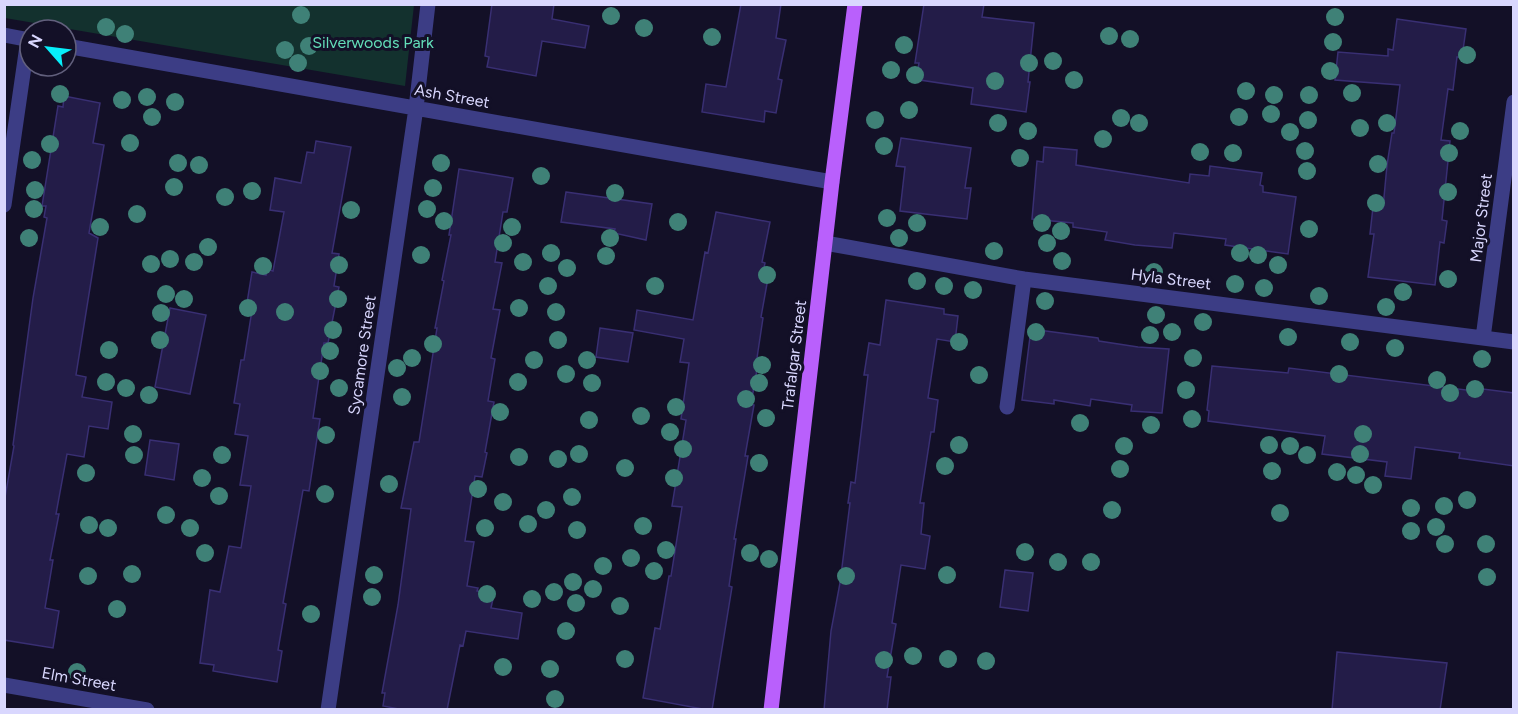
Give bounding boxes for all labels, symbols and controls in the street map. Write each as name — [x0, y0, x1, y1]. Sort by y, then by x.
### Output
north arrow — [18, 18, 78, 78]
text: N — [24, 31, 46, 51]
park label: Silverwoods Park — [312, 33, 434, 52]
street label: Ash Street — [413, 80, 491, 112]
street label: Major Street — [1466, 172, 1496, 264]
street label: Hyla Street — [1130, 265, 1212, 293]
street label: Sycamore Street — [344, 294, 380, 416]
street label: Trafalgar Street — [778, 299, 810, 411]
street label: Elm Street — [40, 663, 118, 695]

